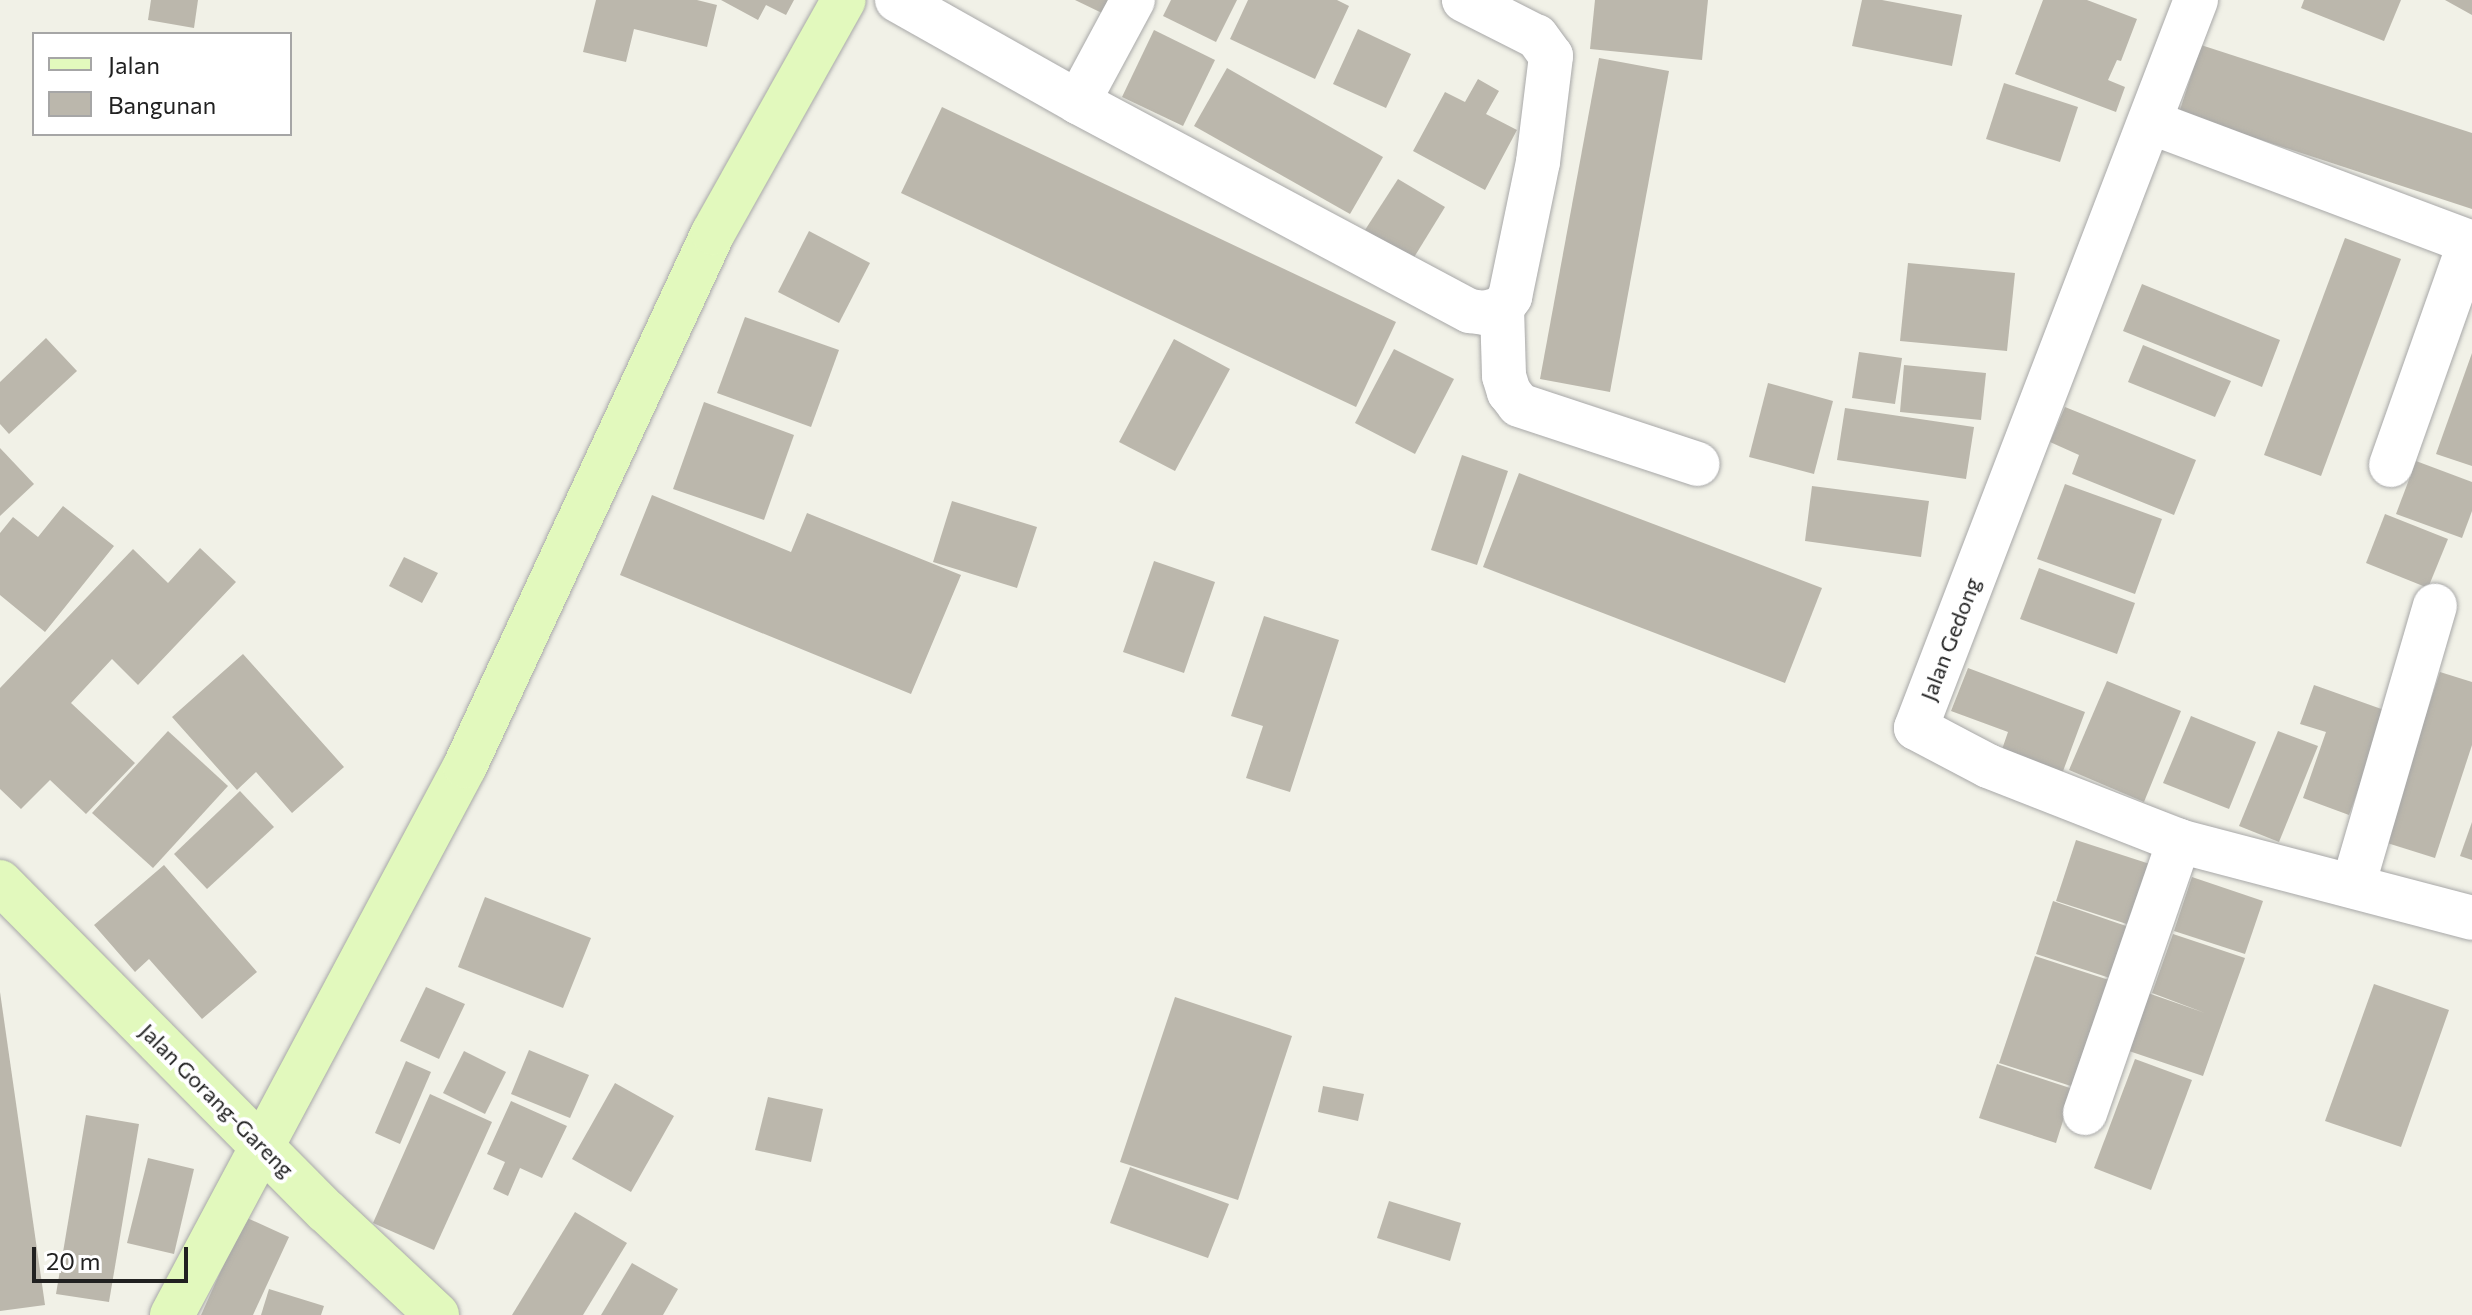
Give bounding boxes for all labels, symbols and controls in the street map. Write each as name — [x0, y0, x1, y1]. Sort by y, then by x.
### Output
legend — [32, 32, 292, 136]
text: Jalan — [108, 50, 160, 79]
text: Bangunan — [108, 90, 216, 119]
street label: Jalan Gedong — [1914, 574, 1986, 704]
street label: Jalan Gorang-Gareng — [135, 1018, 299, 1182]
scale bar — [36, 1231, 192, 1281]
text: 20 m — [46, 1246, 100, 1275]

